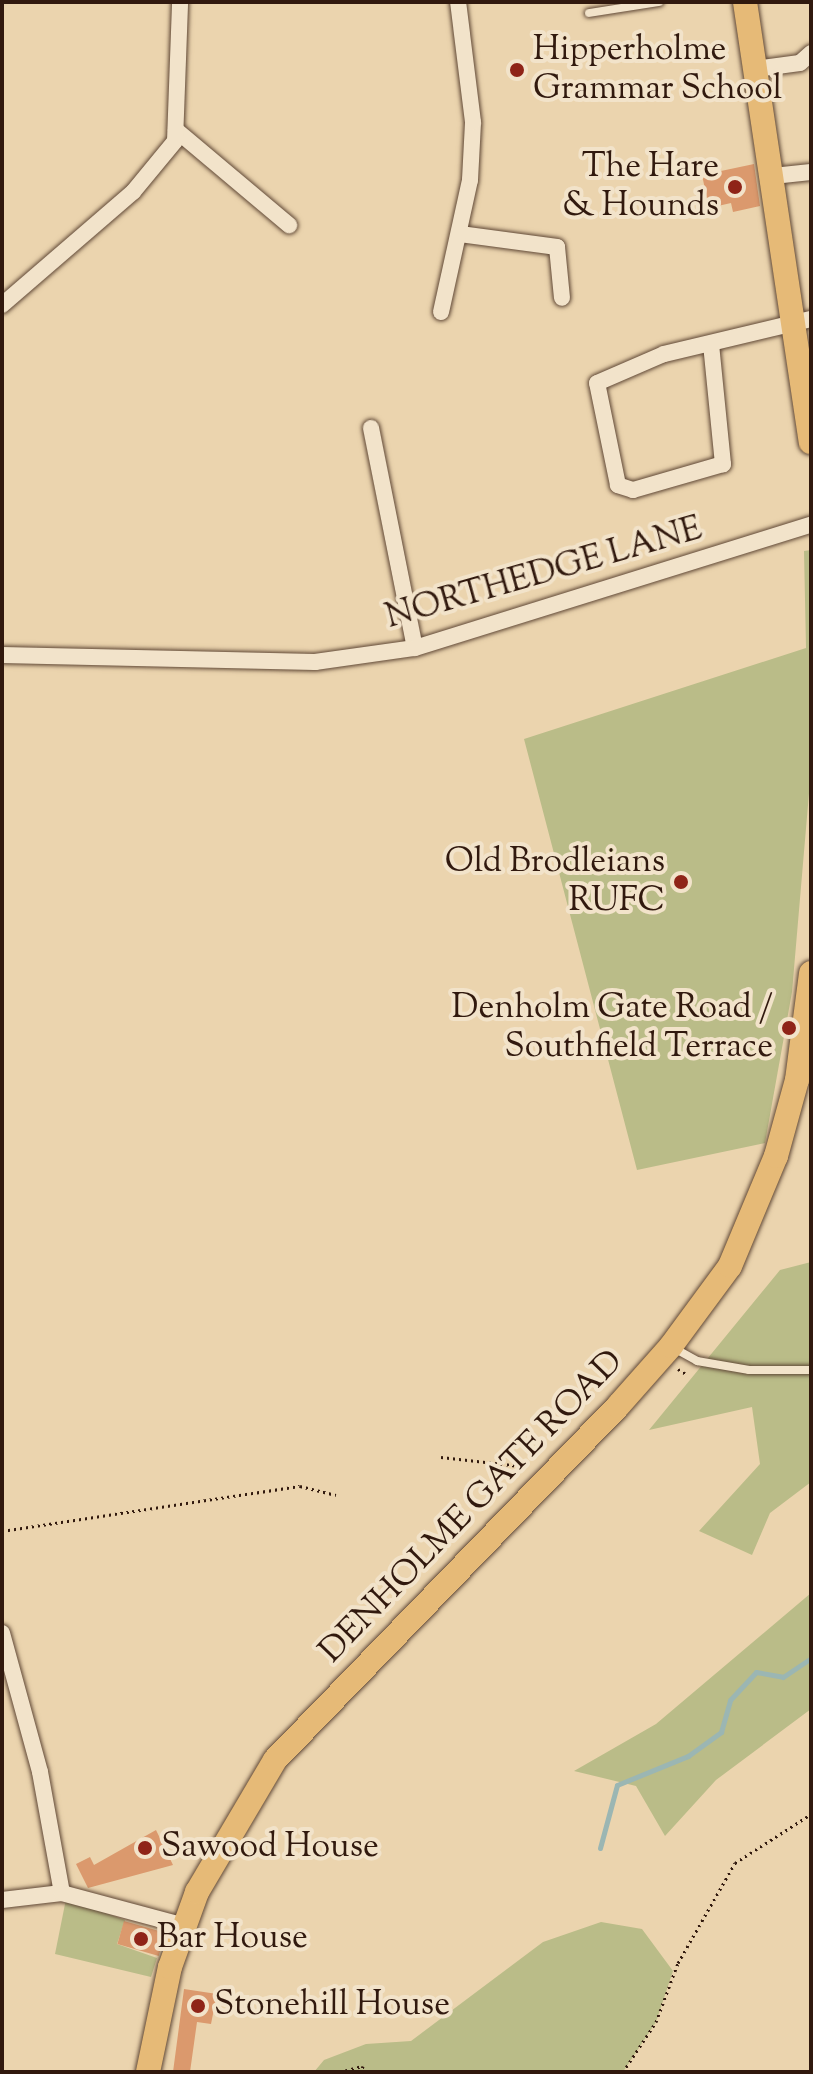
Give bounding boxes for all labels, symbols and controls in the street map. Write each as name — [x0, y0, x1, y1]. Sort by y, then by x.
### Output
place label: Hipperholme Grammar School — [533, 30, 782, 110]
marker: Hipperholme Grammar School — [508, 61, 526, 79]
place label: The Hare & Hounds — [562, 147, 719, 226]
marker: The Hare & Hounds — [726, 178, 744, 196]
street label: NORTHEDGE LANE — [381, 509, 707, 639]
place label: Old Brodleians RUFC — [445, 842, 665, 922]
marker: Old Brodleians RUFC — [672, 873, 690, 891]
place label: Denholm Gate Road / Southfield Terrace — [452, 988, 773, 1068]
marker: Denholm Gate Road / Southfield Terrace — [780, 1019, 798, 1037]
street label: DENHOLME GATE ROAD — [312, 1342, 632, 1672]
place label: Sawood House — [161, 1828, 379, 1868]
marker: Sawood House — [136, 1839, 154, 1857]
place label: Bar House — [157, 1919, 308, 1959]
marker: Bar House — [132, 1930, 150, 1948]
place label: Stonehill House — [214, 1986, 450, 2026]
marker: Stonehill House — [189, 1997, 207, 2015]

